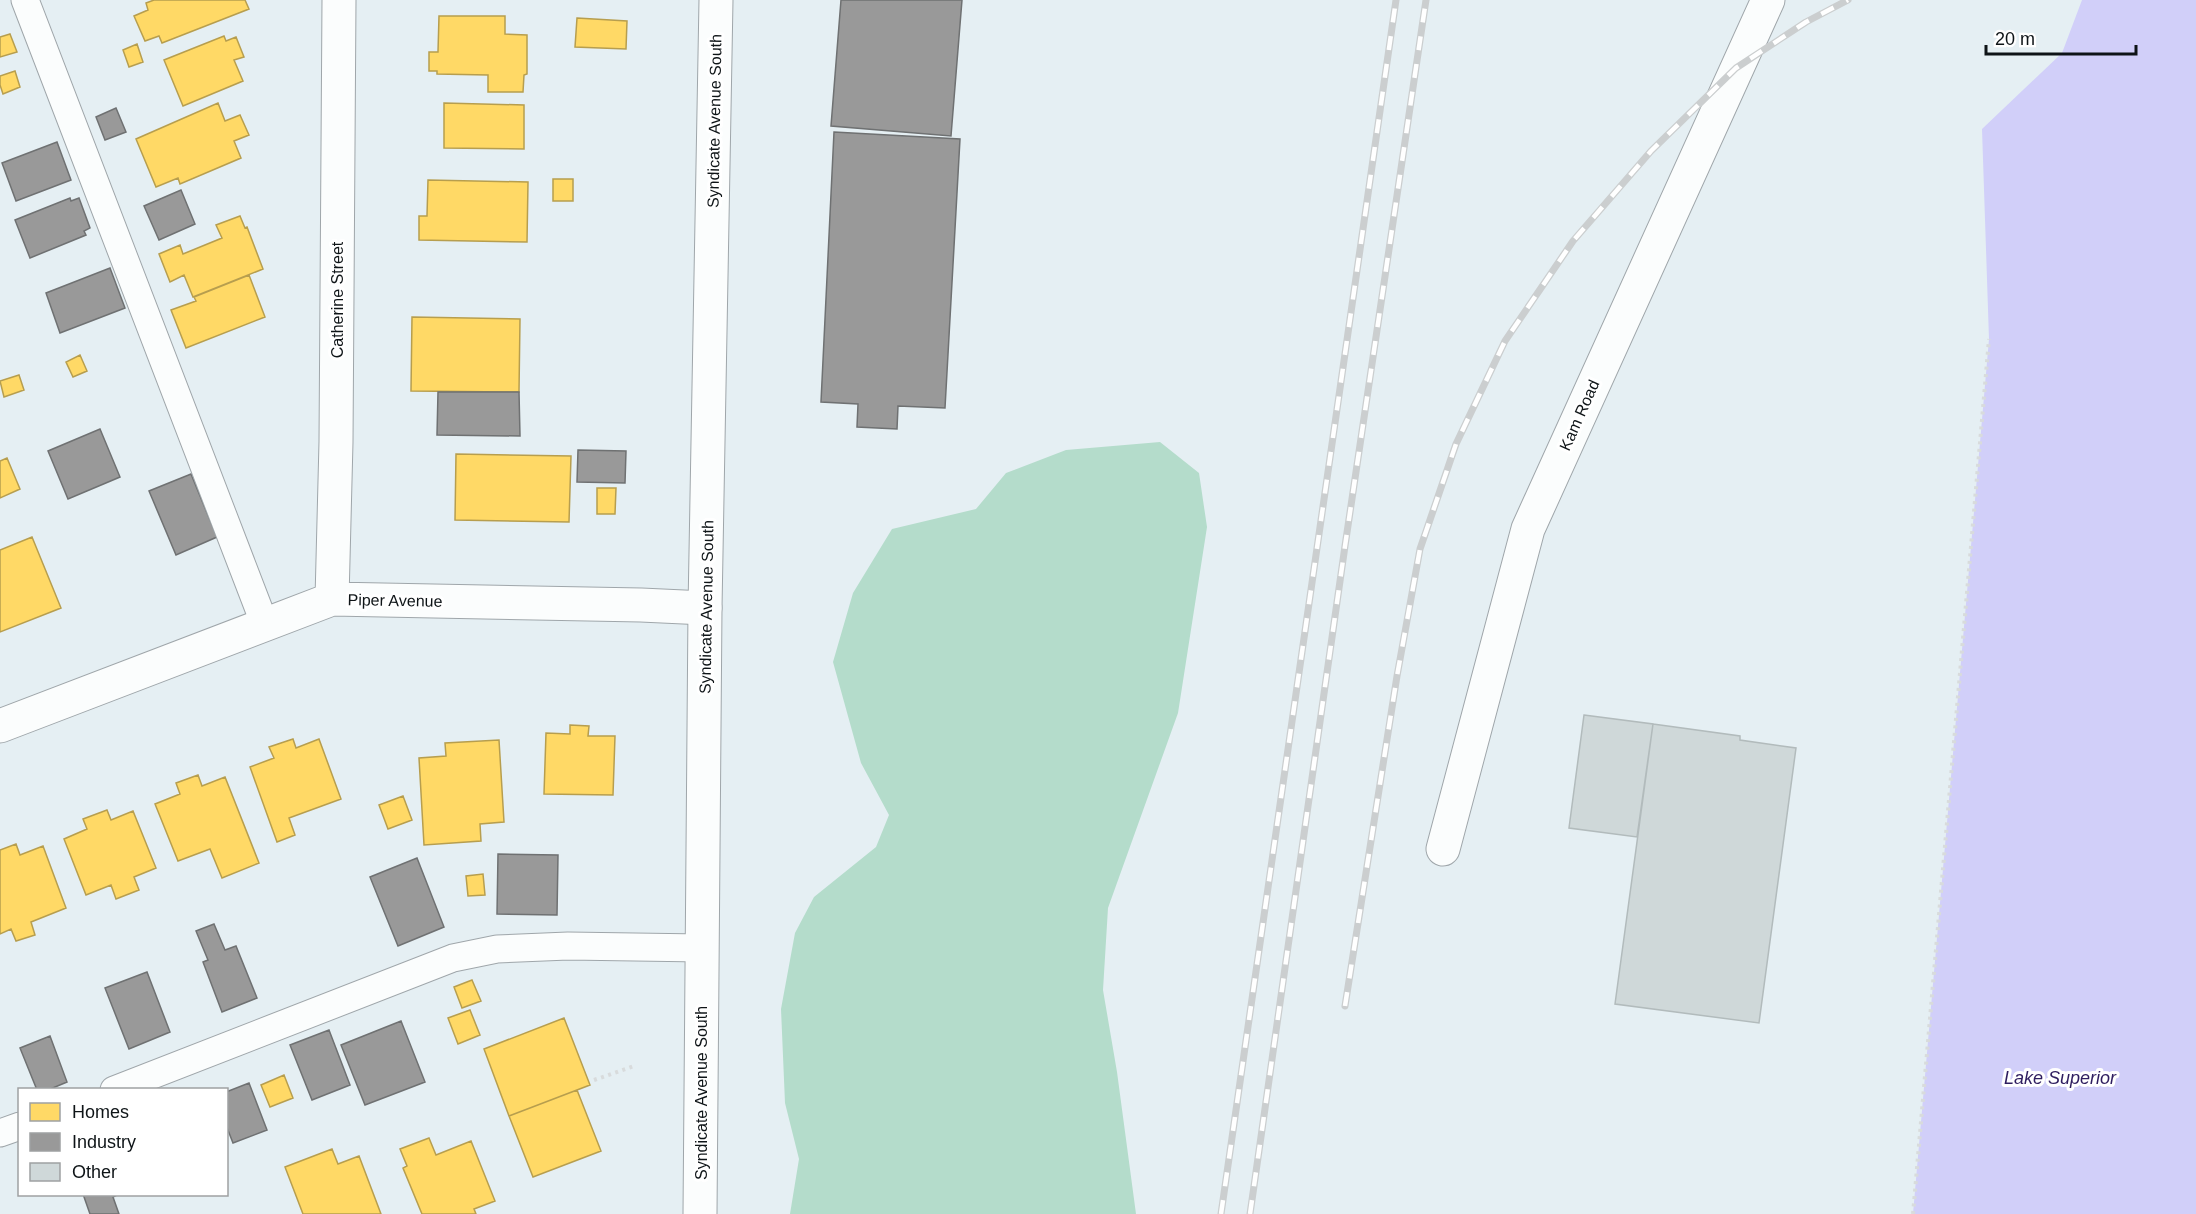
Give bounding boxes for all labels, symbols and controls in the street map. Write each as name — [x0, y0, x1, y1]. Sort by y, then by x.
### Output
scale bar — [1986, 18, 2136, 56]
text: 20 m — [1995, 29, 2035, 49]
street label: Syndicate Avenue South — [704, 34, 725, 208]
street label: Catherine Street — [329, 241, 346, 358]
street label: Kam Road — [1556, 377, 1603, 453]
street label: Syndicate Avenue South — [696, 520, 717, 694]
street label: Piper Avenue — [347, 591, 443, 610]
street label: Syndicate Avenue South — [693, 1006, 710, 1180]
water label: Lake Superior — [2004, 1068, 2117, 1088]
legend — [18, 1088, 228, 1196]
text: Homes — [72, 1102, 129, 1122]
text: Industry — [72, 1132, 136, 1152]
text: Other — [72, 1162, 117, 1182]

